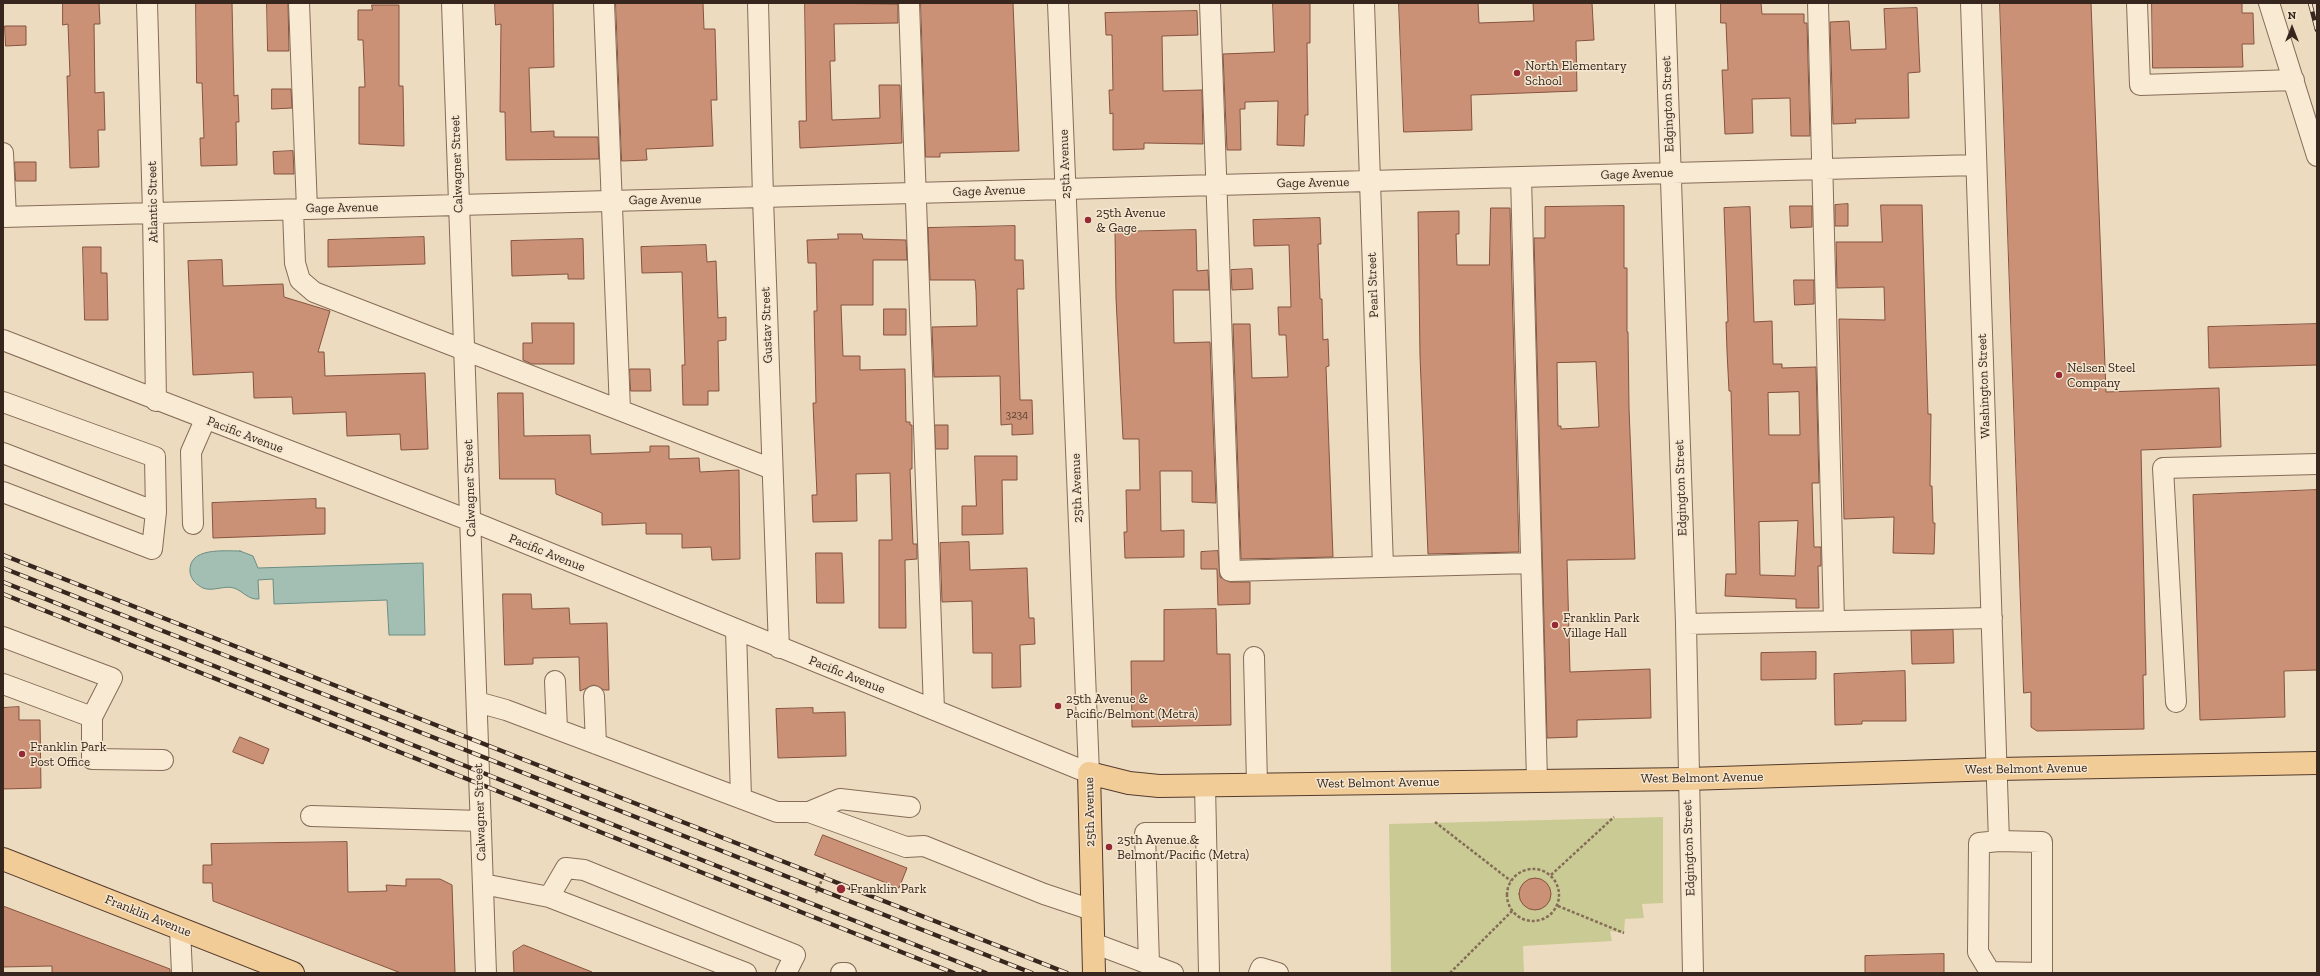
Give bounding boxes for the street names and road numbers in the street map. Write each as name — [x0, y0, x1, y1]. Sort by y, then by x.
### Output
street label: Edgington Street — [1659, 56, 1677, 152]
street label: Calwagner Street — [448, 115, 466, 213]
street label: 25th Avenue — [1056, 129, 1074, 199]
street label: Atlantic Street — [144, 161, 162, 243]
street label: Gage Avenue — [1600, 165, 1674, 183]
street label: Gage Avenue — [1277, 175, 1349, 191]
street label: Gage Avenue — [952, 182, 1026, 200]
street label: Gage Avenue — [629, 192, 701, 208]
street label: Gage Avenue — [306, 200, 378, 216]
street label: Pearl Street — [1364, 252, 1382, 318]
street label: Gustav Street — [758, 286, 776, 364]
street label: Washington Street — [1974, 333, 1994, 439]
street label: Pacific Avenue — [204, 413, 286, 457]
street label: Calwagner Street — [461, 439, 479, 537]
street label: Edgington Street — [1672, 440, 1690, 536]
street label: 25th Avenue — [1068, 453, 1086, 523]
street label: Pacific Avenue — [507, 531, 587, 575]
street label: Pacific Avenue — [807, 653, 887, 697]
street label: West Belmont Avenue — [1964, 760, 2088, 778]
street label: Calwagner Street — [471, 763, 489, 861]
street label: West Belmont Avenue — [1640, 769, 1764, 787]
street label: West Belmont Avenue — [1316, 774, 1440, 792]
street label: 25th Avenue — [1082, 777, 1098, 847]
street label: Edgington Street — [1680, 800, 1698, 896]
street label: Franklin Avenue — [102, 892, 194, 940]

